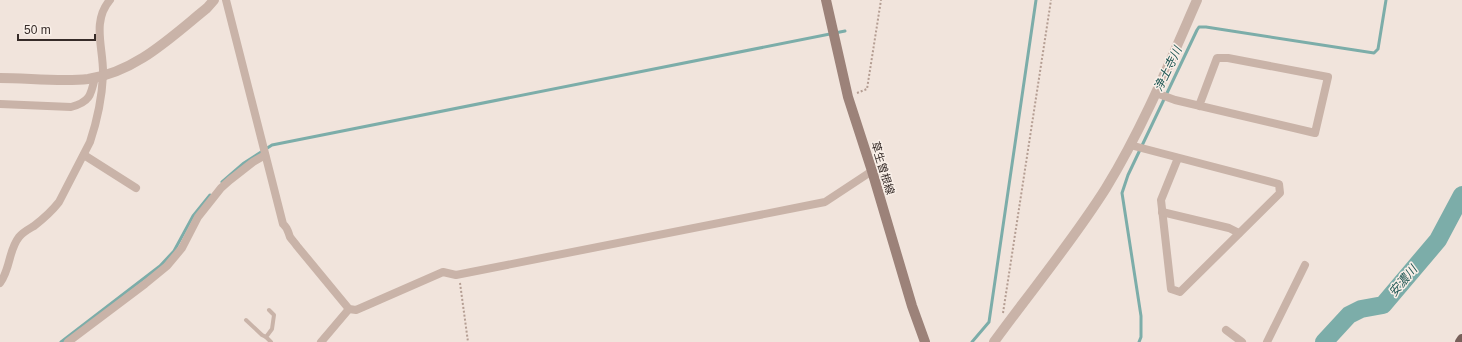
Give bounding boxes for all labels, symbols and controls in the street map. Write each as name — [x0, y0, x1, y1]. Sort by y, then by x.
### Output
scale bar — [18, 16, 95, 42]
text: 50 m — [24, 23, 51, 37]
water label: 浄土寺川 — [1151, 43, 1186, 94]
street label: 草生曽根線 — [869, 140, 897, 196]
water label: 安濃川 — [1386, 261, 1421, 299]

